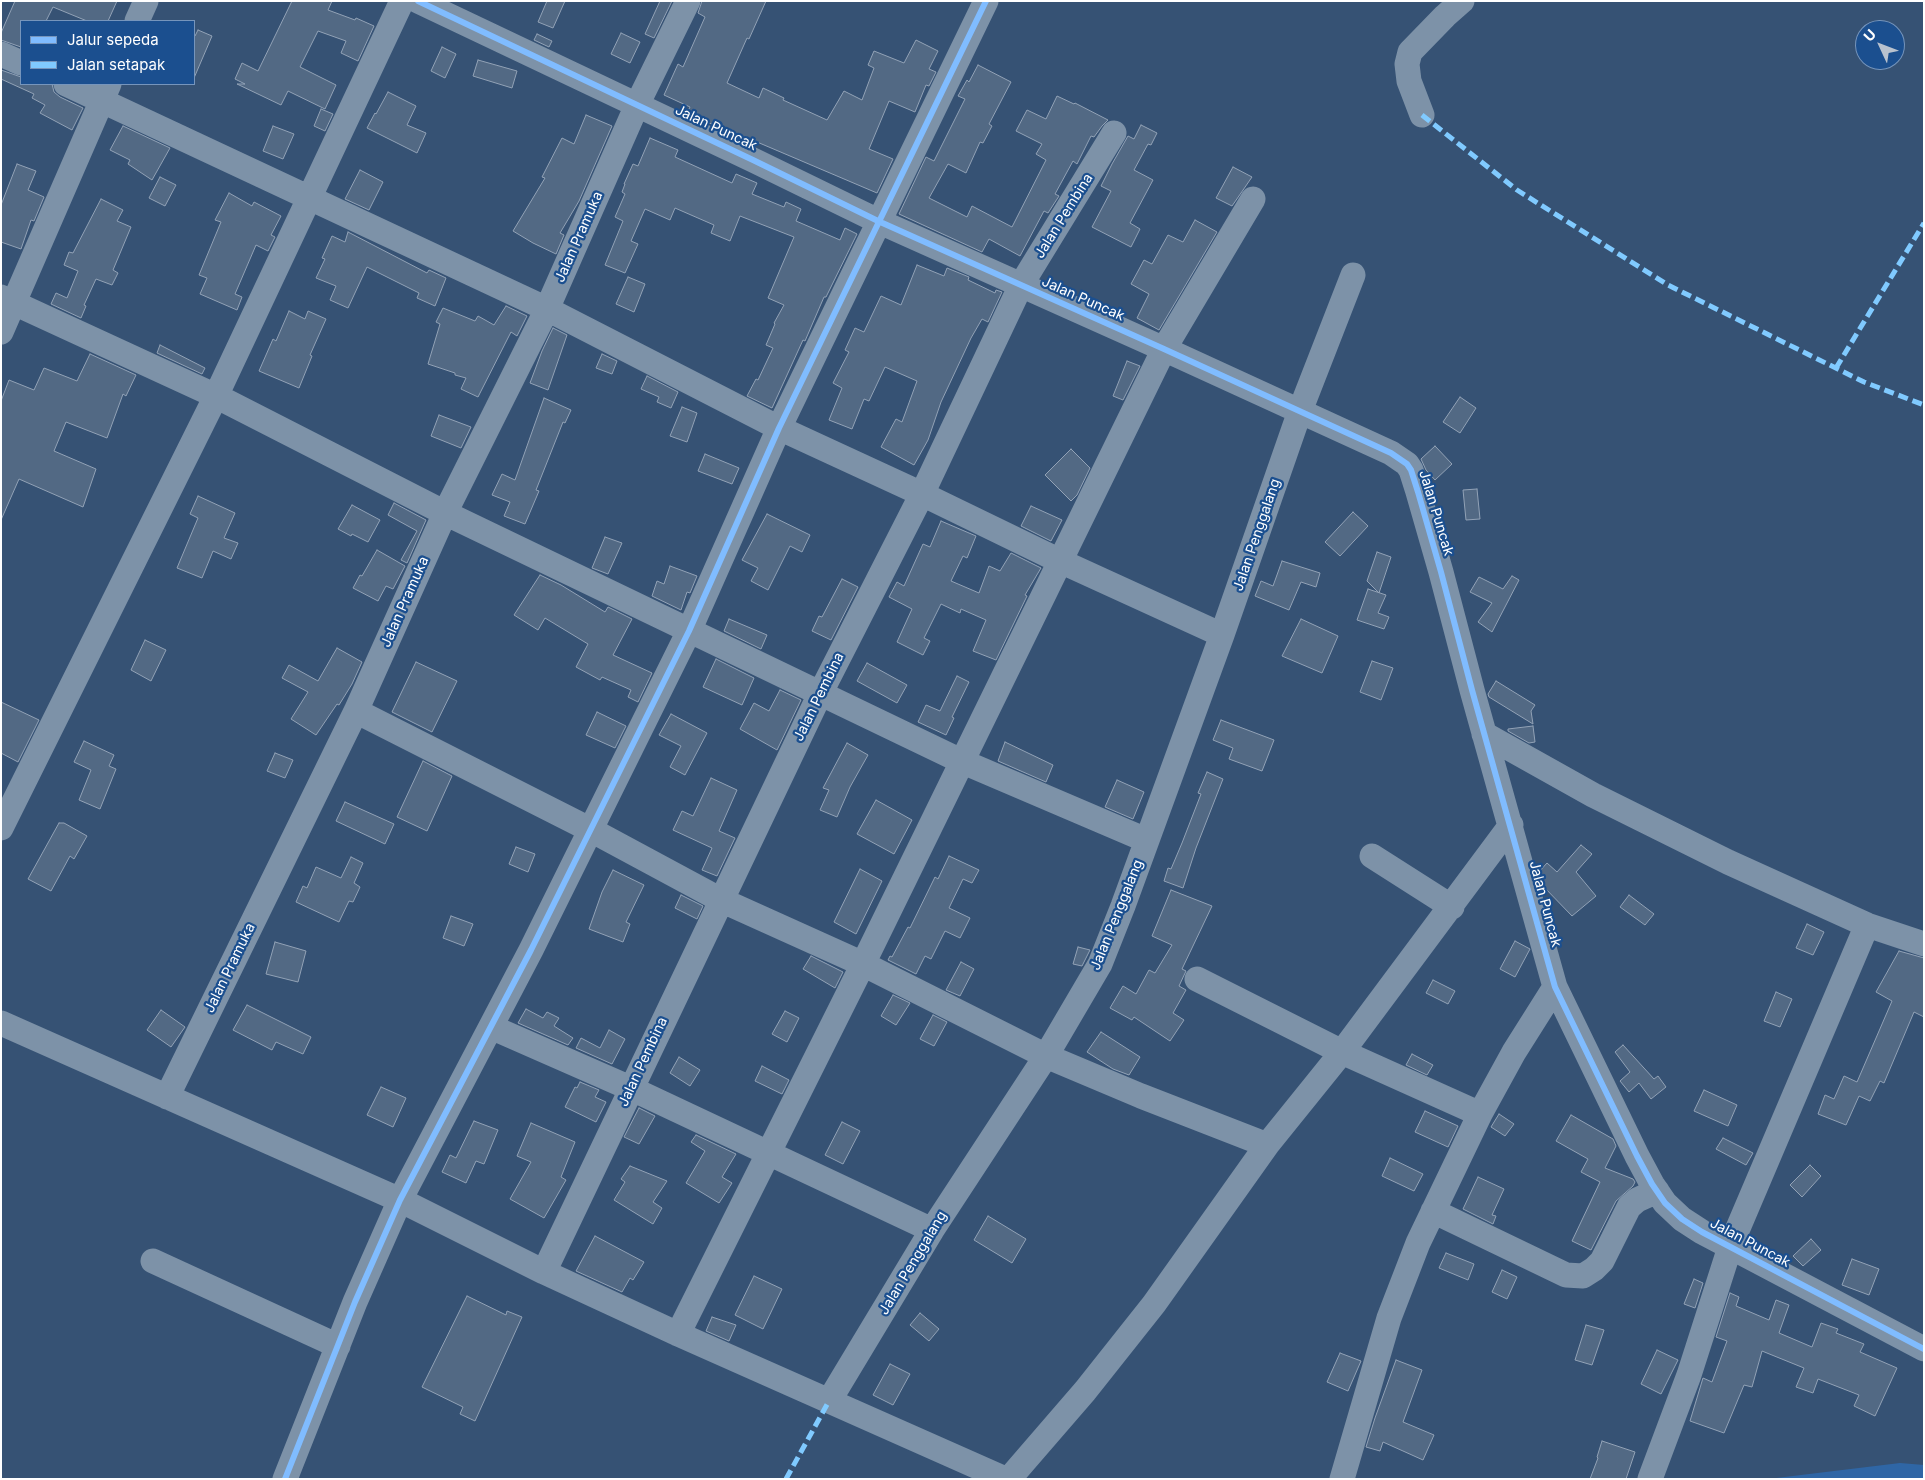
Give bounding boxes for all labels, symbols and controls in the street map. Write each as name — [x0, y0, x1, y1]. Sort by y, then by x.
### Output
legend — [20, 20, 195, 85]
north arrow — [1855, 20, 1905, 70]
text: U — [1860, 26, 1879, 45]
text: Jalur sepeda — [67, 30, 159, 49]
text: Jalan setapak — [67, 55, 165, 74]
street label: Jalan Puncak — [672, 102, 760, 154]
street label: Jalan Pembina — [1031, 171, 1097, 261]
street label: Jalan Pramuka — [552, 189, 606, 285]
street label: Jalan Puncak — [1039, 273, 1127, 325]
street label: Jalan Puncak — [1415, 468, 1457, 558]
street label: Jalan Penggalang — [1230, 477, 1284, 593]
street label: Jalan Pramuka — [378, 554, 432, 650]
street label: Jalan Pembina — [790, 650, 848, 744]
street label: Jalan Penggalang — [1087, 857, 1147, 973]
street label: Jalan Puncak — [1525, 859, 1565, 949]
street label: Jalan Pramuka — [201, 921, 259, 1015]
street label: Jalan Pembina — [615, 1015, 671, 1109]
street label: Jalan Penggalang — [875, 1208, 951, 1318]
street label: Jalan Puncak — [1707, 1215, 1793, 1271]

